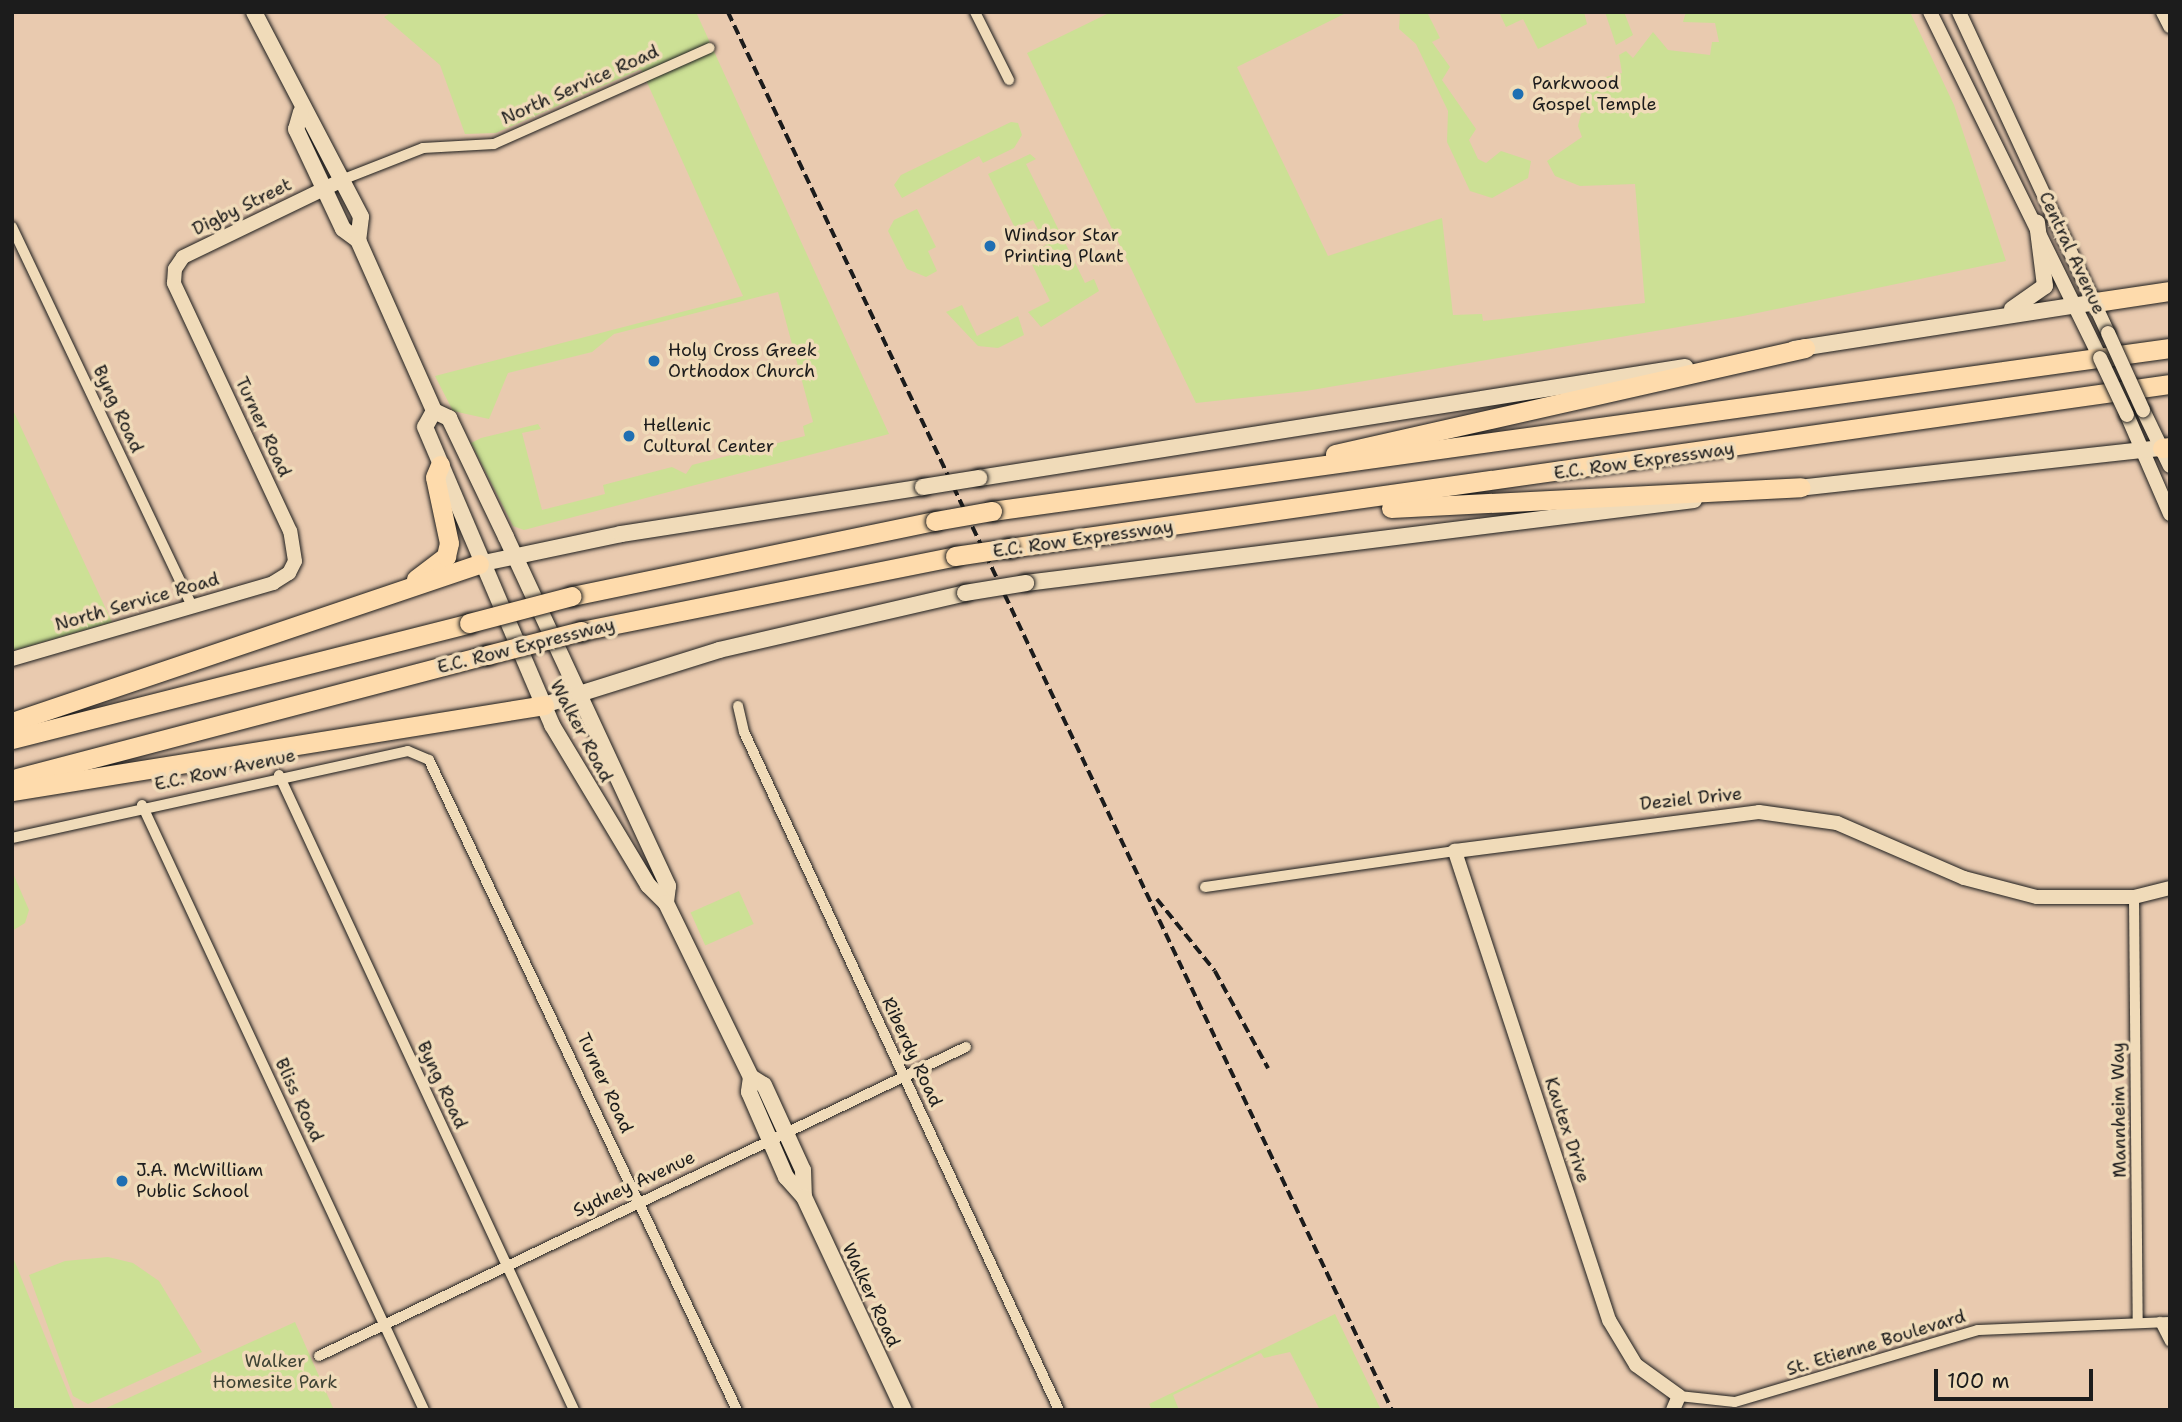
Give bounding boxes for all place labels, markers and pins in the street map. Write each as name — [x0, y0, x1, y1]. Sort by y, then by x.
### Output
place label: Parkwood Gospel Temple — [1532, 73, 1657, 116]
marker: Parkwood Gospel Temple — [1510, 86, 1526, 102]
place label: Windsor Star Printing Plant — [1004, 225, 1124, 268]
marker: Windsor Star Printing Plant — [982, 238, 998, 254]
place label: Holy Cross Greek Orthodox Church — [668, 340, 817, 382]
marker: Holy Cross Greek Orthodox Church — [646, 353, 662, 369]
place label: Hellenic Cultural Center — [643, 415, 774, 458]
marker: Hellenic Cultural Center — [621, 428, 637, 444]
place label: J.A. McWilliam Public School — [136, 1160, 263, 1202]
marker: J.A. McWilliam Public School — [114, 1173, 130, 1189]

